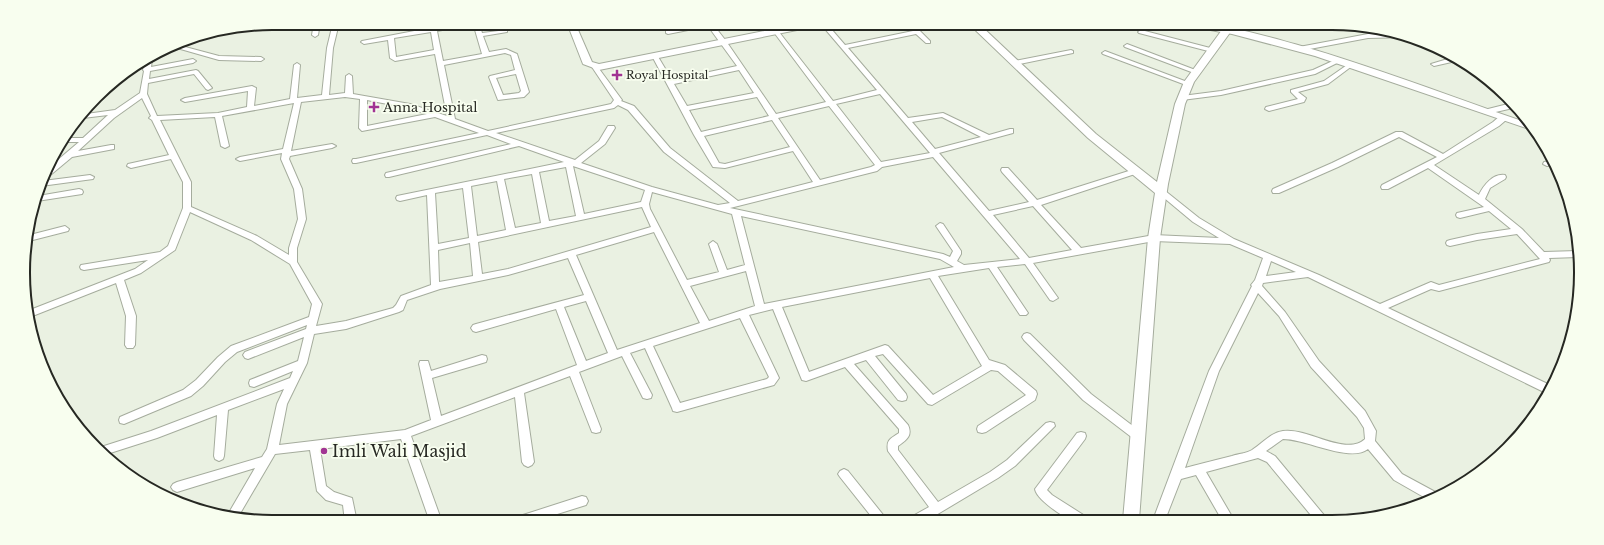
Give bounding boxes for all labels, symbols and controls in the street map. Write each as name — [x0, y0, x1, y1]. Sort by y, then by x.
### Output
place label: Royal Hospital — [626, 68, 709, 82]
marker: Royal Hospital — [611, 69, 623, 81]
place label: Anna Hospital — [382, 99, 477, 116]
marker: Anna Hospital — [368, 101, 380, 113]
place label: Imli Wali Masjid — [332, 441, 467, 461]
marker: Imli Wali Masjid — [319, 446, 329, 456]

